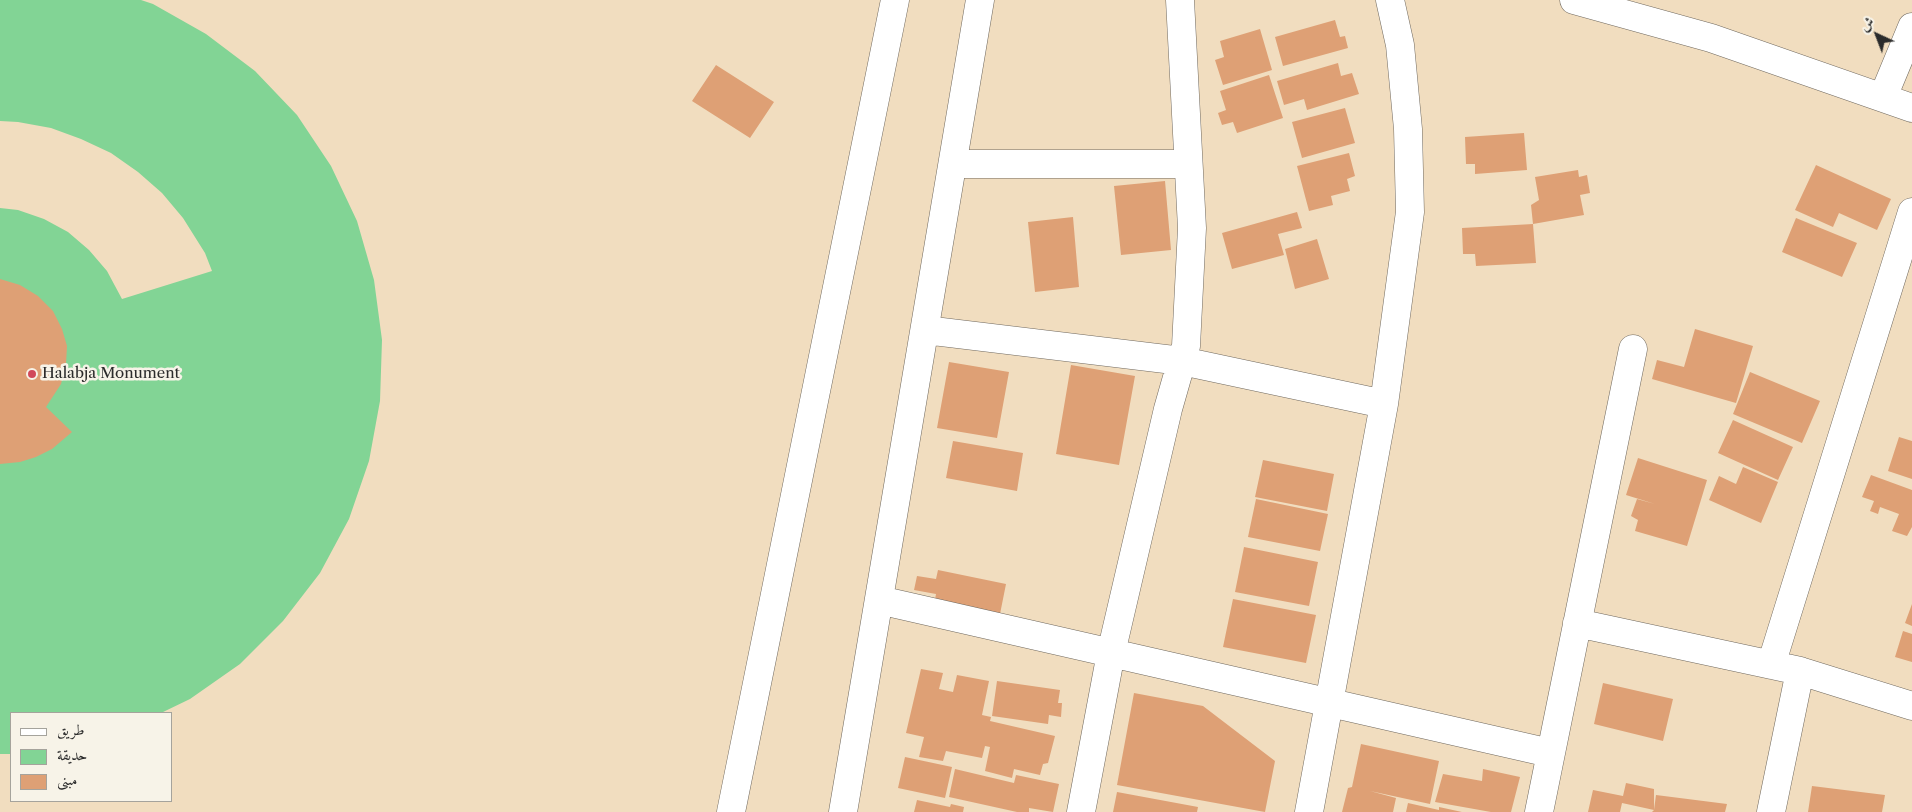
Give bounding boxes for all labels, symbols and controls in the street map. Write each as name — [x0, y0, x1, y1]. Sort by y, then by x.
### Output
north arrow — [1852, 10, 1902, 60]
text: ش — [1856, 13, 1878, 35]
place label: Halabja Monument — [42, 365, 180, 383]
marker: Halabja Monument — [26, 368, 38, 380]
legend — [10, 712, 172, 802]
text: طريق — [57, 720, 84, 739]
text: حديقة — [57, 745, 87, 764]
text: مبنى — [57, 770, 77, 789]

